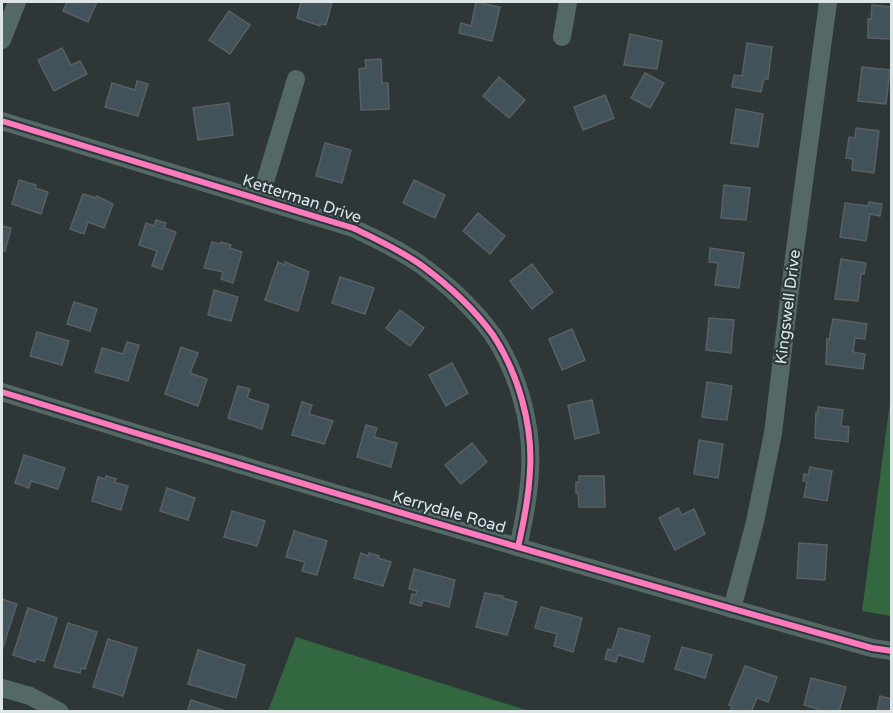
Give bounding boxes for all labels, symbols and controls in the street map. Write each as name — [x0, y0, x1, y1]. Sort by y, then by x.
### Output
street label: Ketterman Drive — [240, 170, 364, 228]
street label: Kingswell Drive — [771, 249, 805, 365]
street label: Kerrydale Road — [390, 486, 508, 538]

